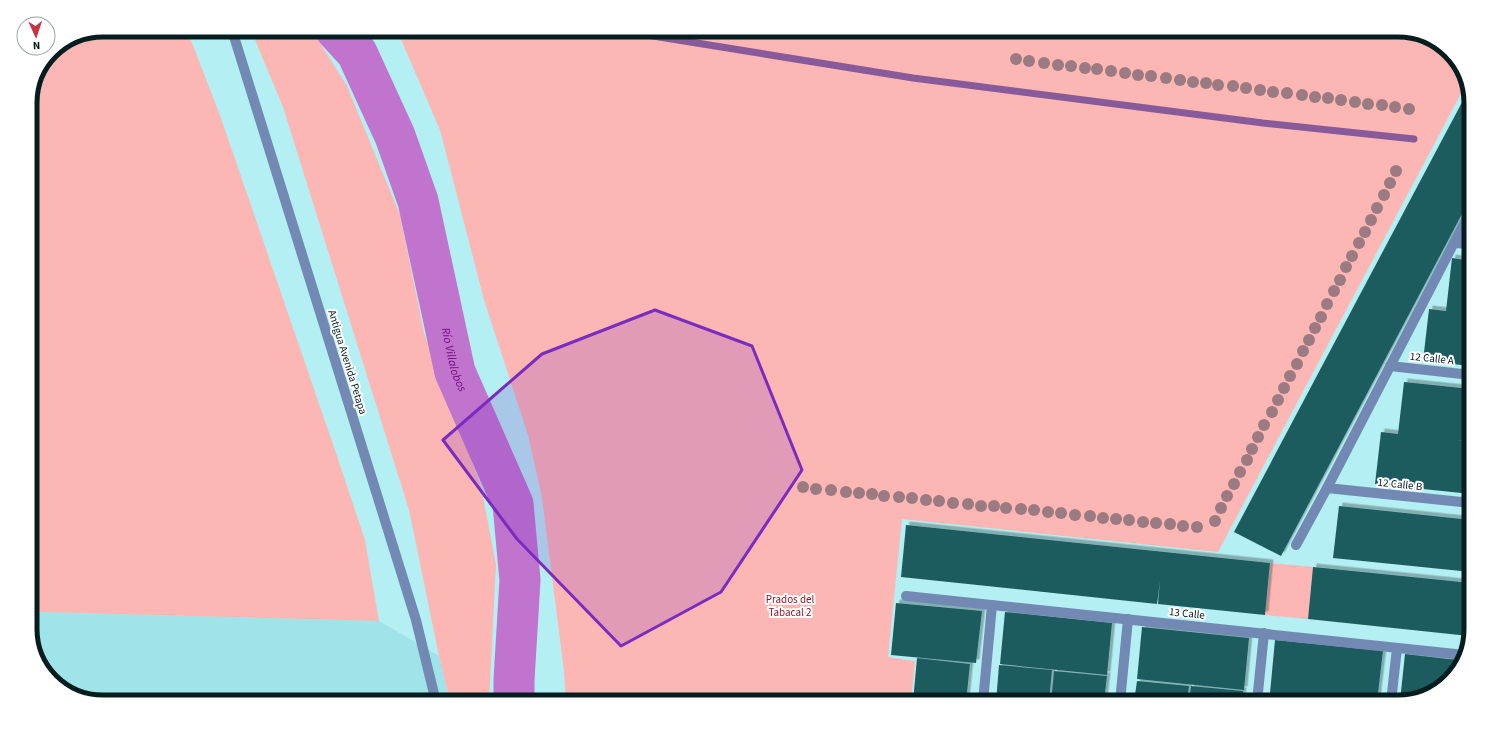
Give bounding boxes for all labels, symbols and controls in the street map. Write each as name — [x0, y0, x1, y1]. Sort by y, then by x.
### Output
north arrow — [16, 16, 56, 56]
text: N — [32, 38, 41, 53]
street label: Antigua Avenida Petapa — [324, 308, 371, 416]
water label: Río Villalobos — [437, 326, 471, 395]
street label: 12 Calle A — [1409, 349, 1455, 368]
street label: 12 Calle B — [1377, 475, 1423, 494]
park label: Prados del Tabacal 2 — [766, 592, 814, 620]
street label: 13 Calle — [1168, 604, 1206, 623]

